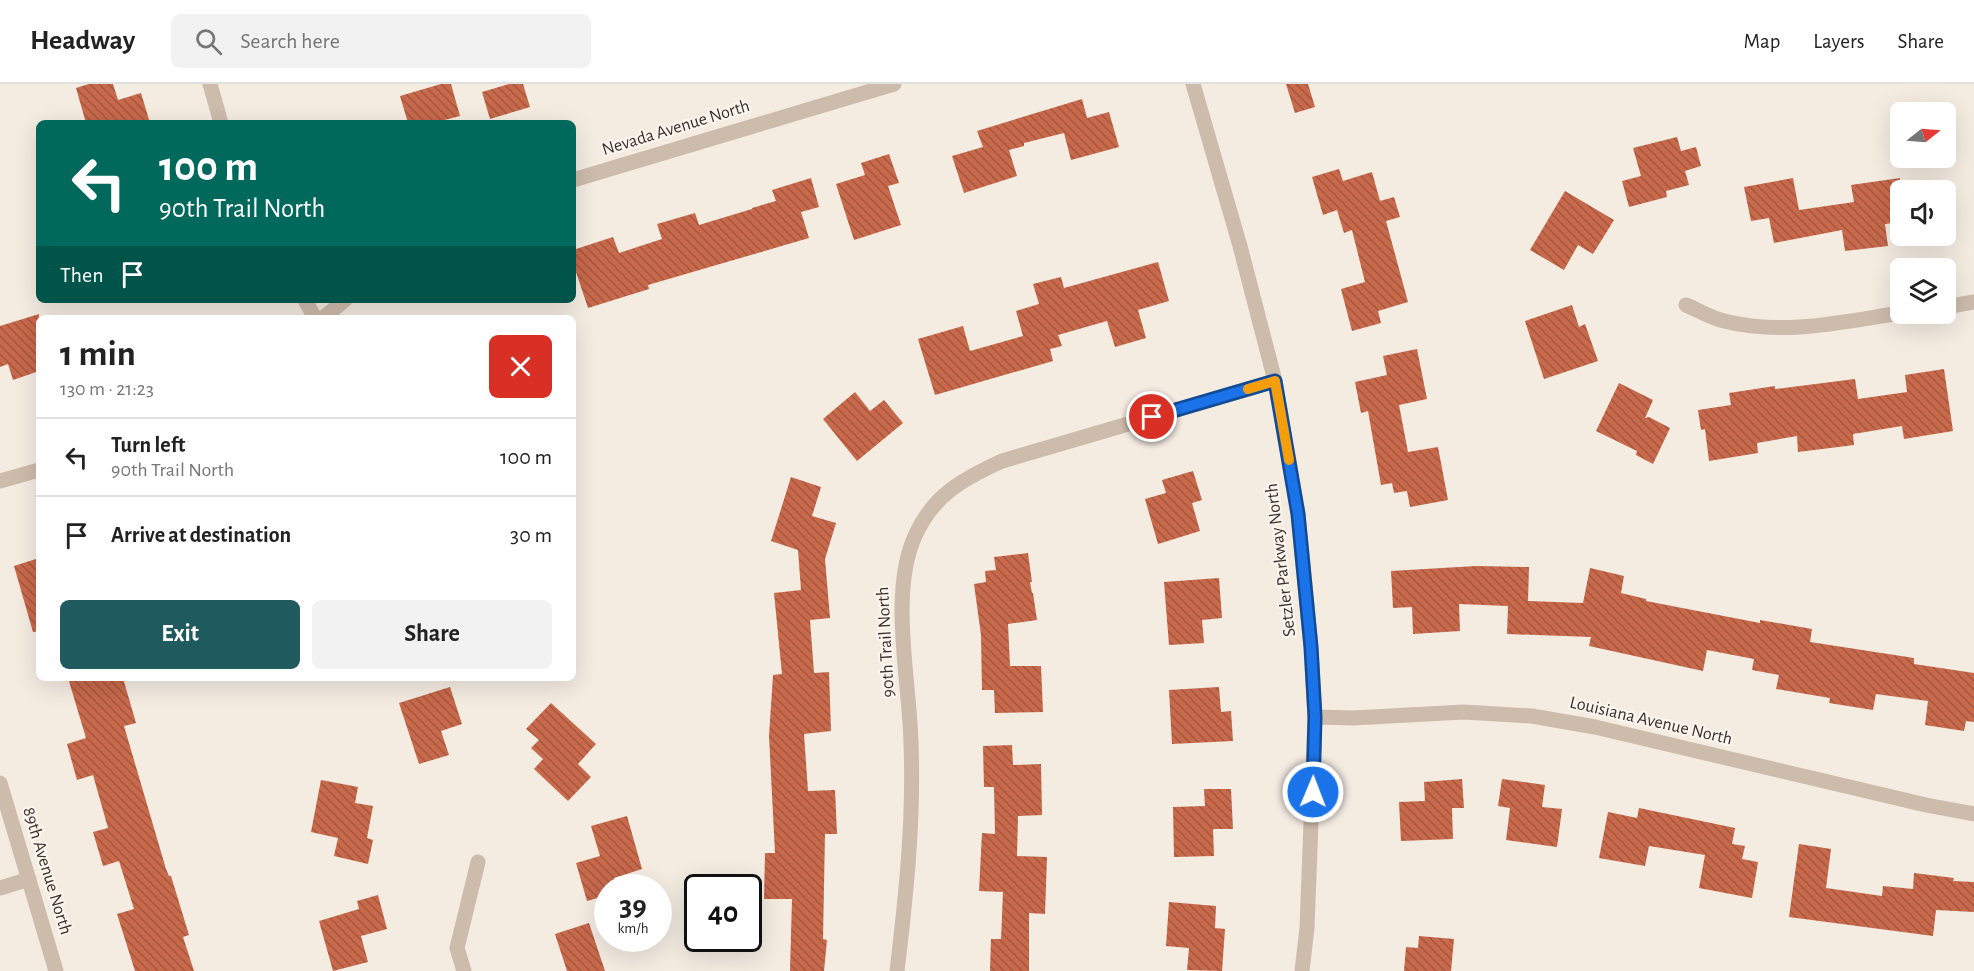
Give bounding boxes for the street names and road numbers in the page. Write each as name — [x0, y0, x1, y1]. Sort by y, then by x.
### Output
street label: Nevada Avenue North — [600, 97, 752, 159]
street label: Setzler Parkway North — [1263, 482, 1299, 638]
street label: 90th Trail North — [874, 586, 898, 698]
street label: Louisiana Avenue North — [1568, 694, 1734, 748]
street label: 89th Avenue North — [19, 805, 75, 937]

